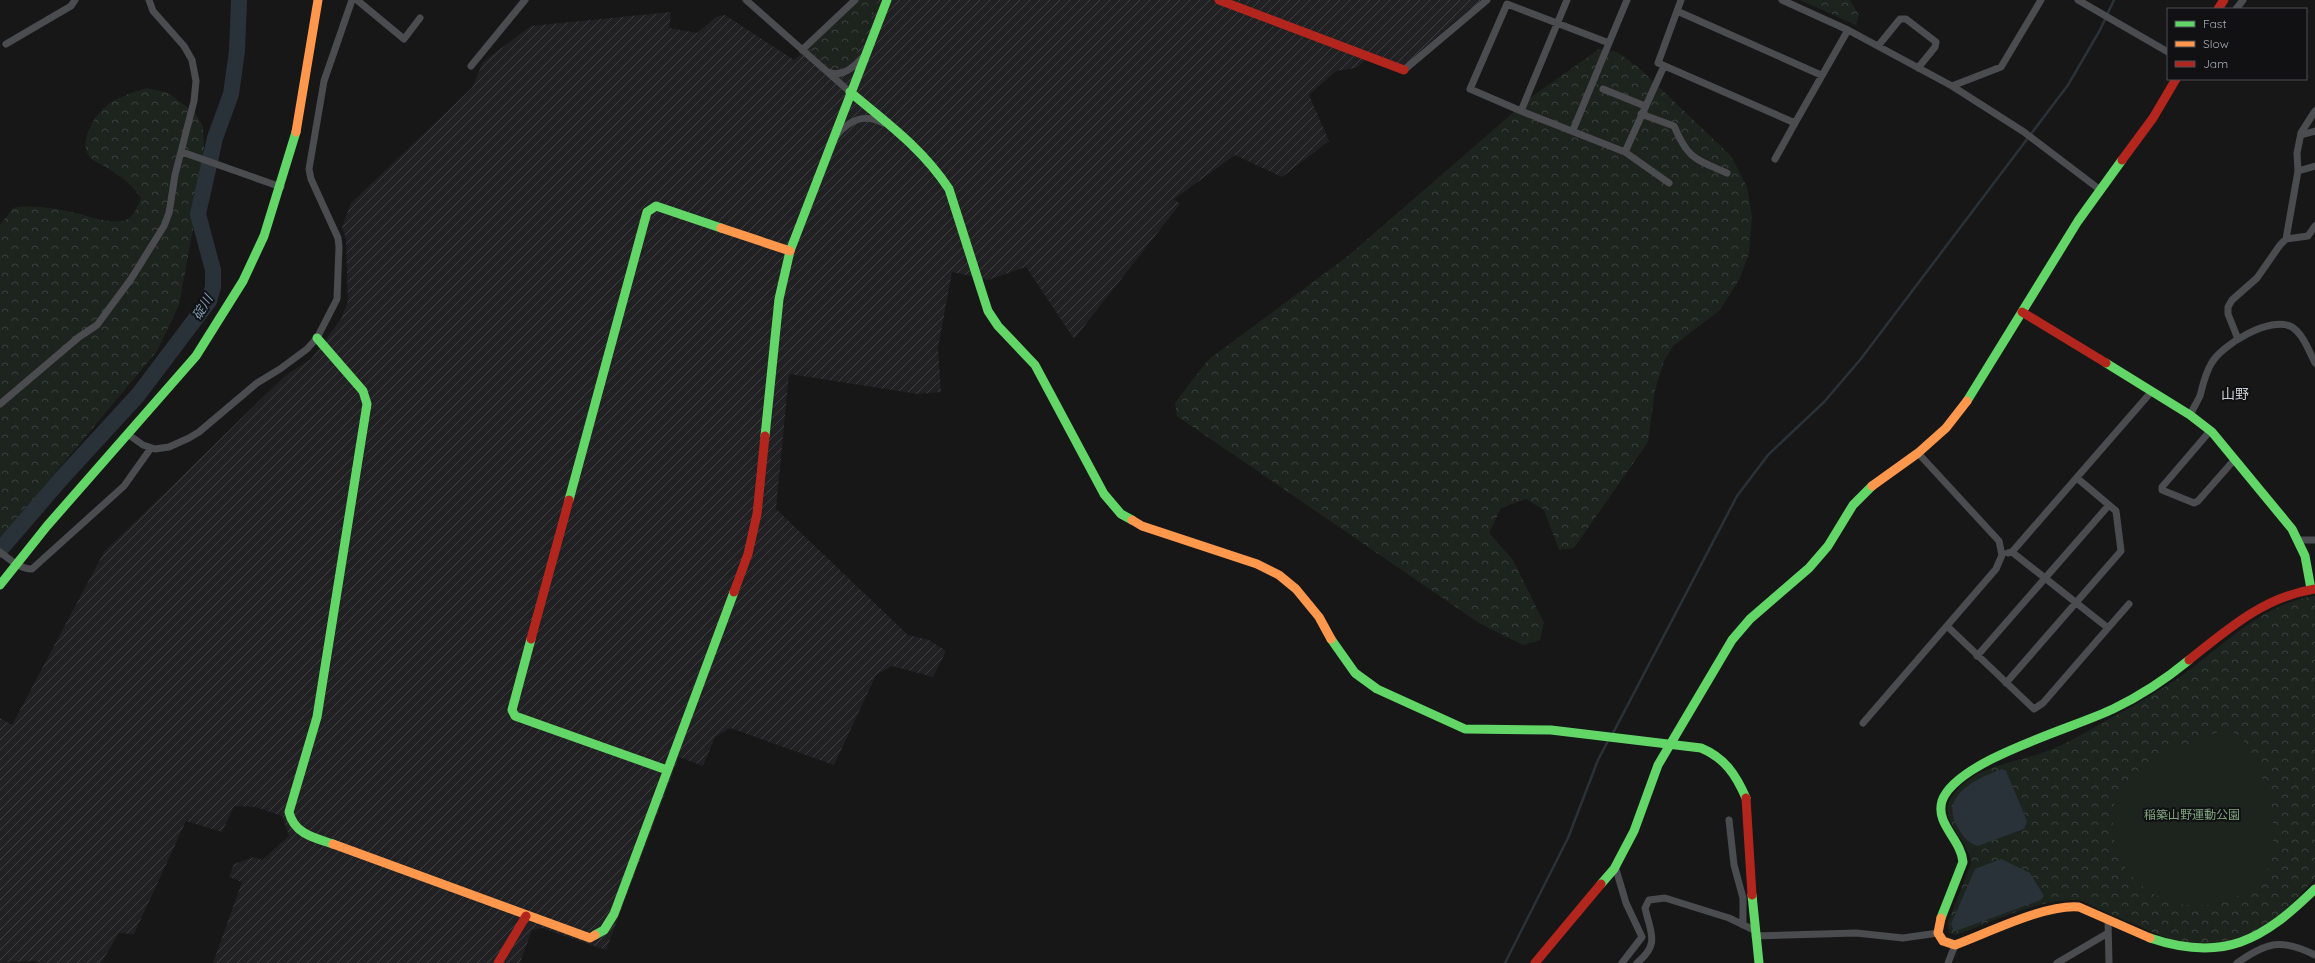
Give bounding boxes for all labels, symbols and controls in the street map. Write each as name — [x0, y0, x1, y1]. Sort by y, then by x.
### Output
legend — [2167, 8, 2307, 80]
text: Fast — [2203, 16, 2227, 31]
text: Slow — [2203, 36, 2229, 51]
text: Jam — [2203, 56, 2228, 71]
water label: 碇川 — [188, 290, 217, 322]
district label: 山野 — [2221, 385, 2249, 403]
park label: 稲築山野運動公園 — [2144, 807, 2240, 822]

